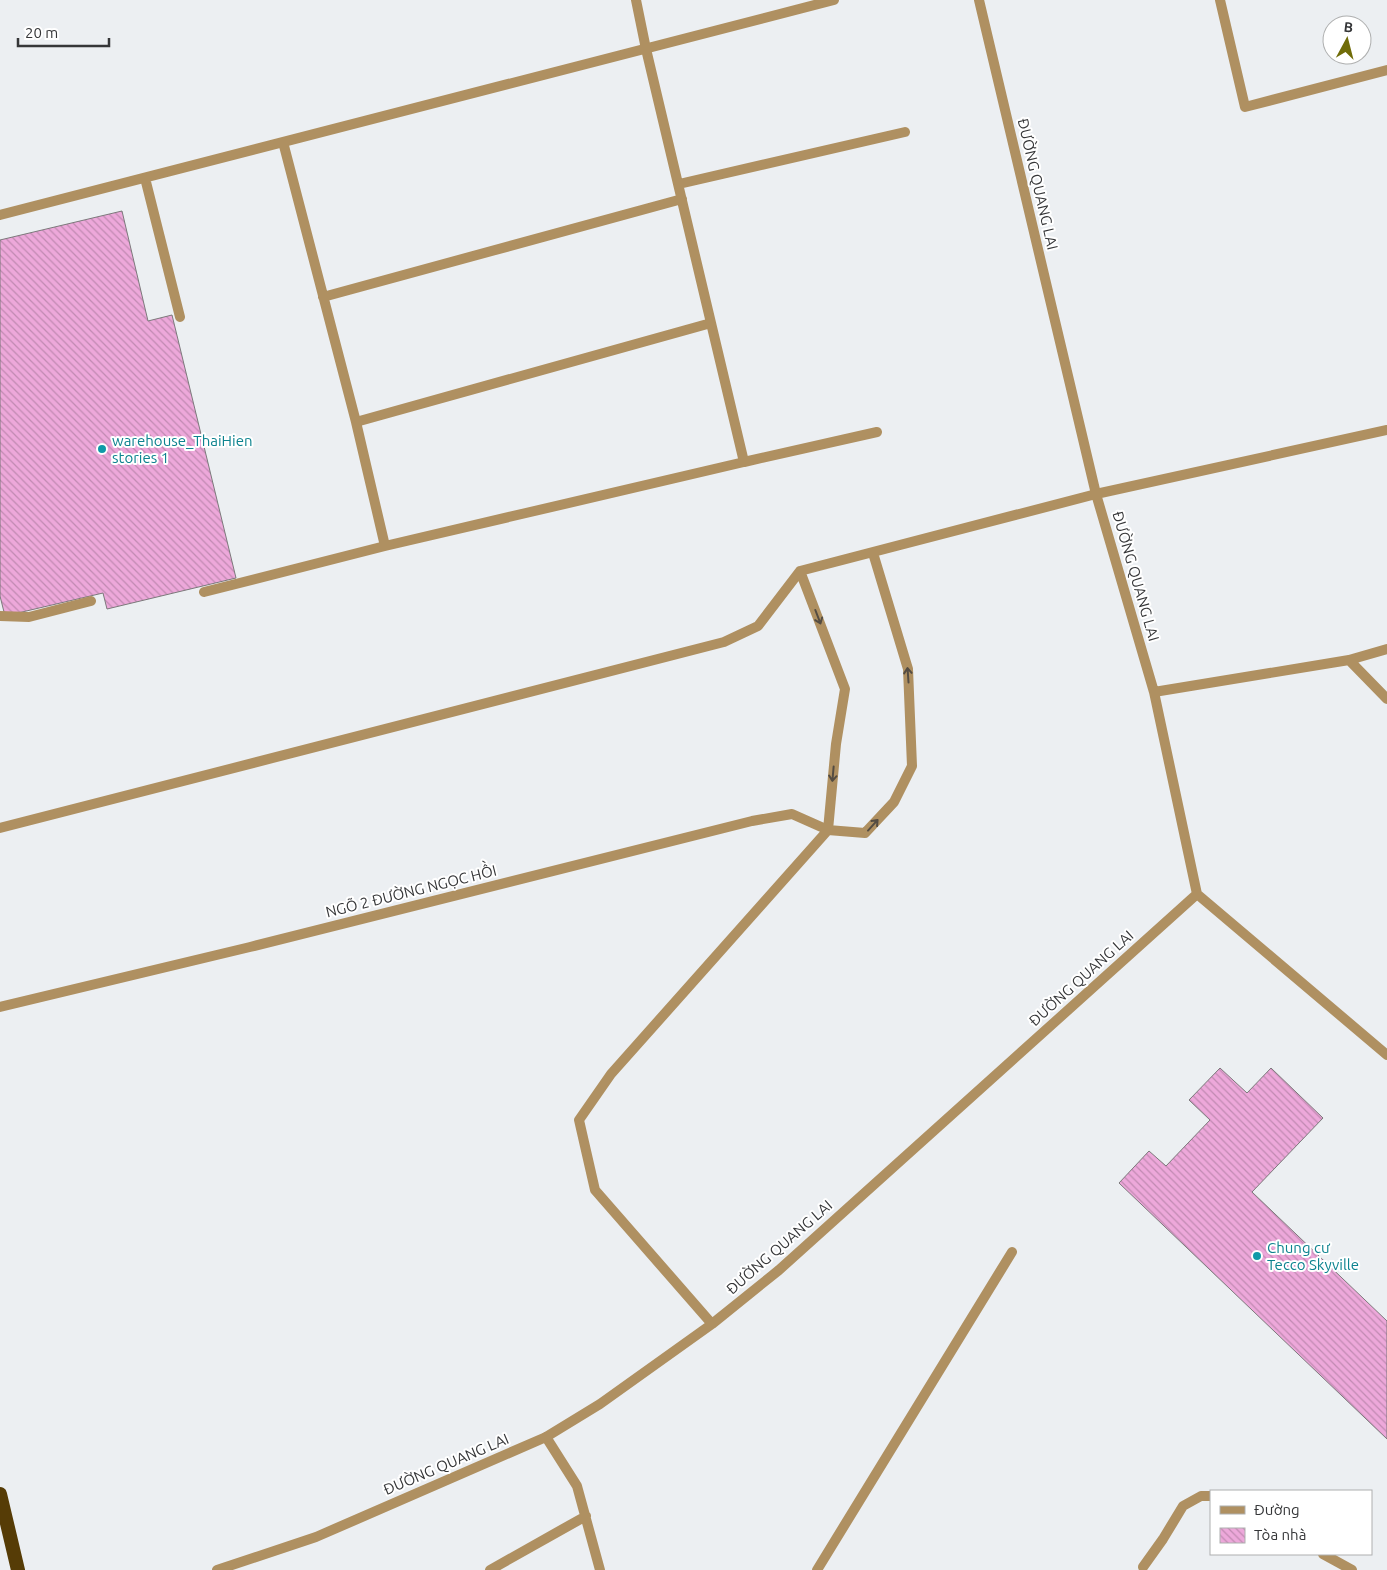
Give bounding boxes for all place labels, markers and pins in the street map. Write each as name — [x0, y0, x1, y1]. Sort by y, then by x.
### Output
place label: warehouse_ThaiHien stories 1 — [112, 432, 253, 466]
marker: warehouse_ThaiHien stories 1 — [96, 443, 108, 455]
place label: Chung cư Tecco Skyville — [1267, 1239, 1359, 1273]
marker: Chung cư Tecco Skyville — [1251, 1250, 1263, 1262]

